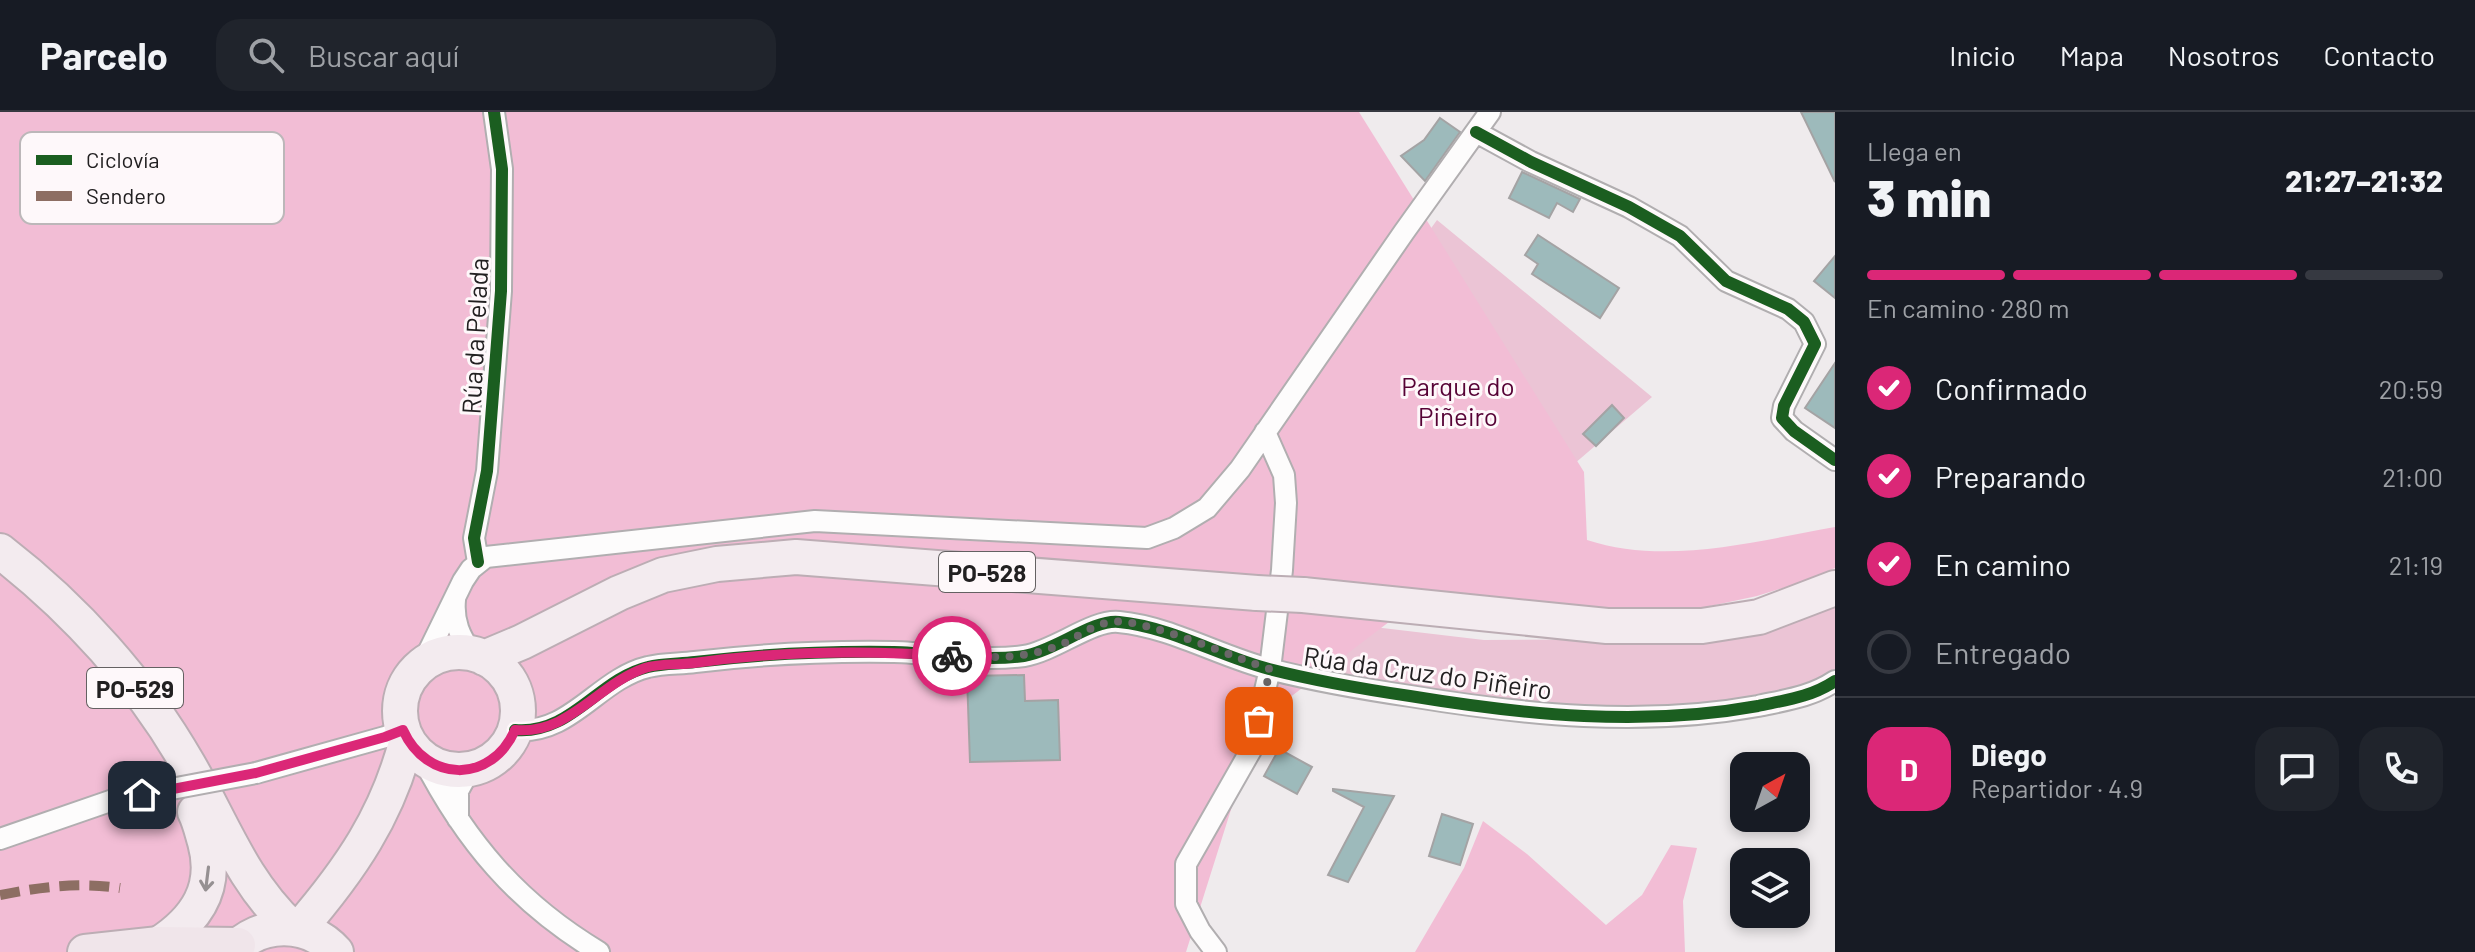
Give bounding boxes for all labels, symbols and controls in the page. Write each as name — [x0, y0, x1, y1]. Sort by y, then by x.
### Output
search box — [216, 19, 776, 91]
text: Parcelo — [40, 32, 168, 78]
icon: search — [244, 33, 288, 77]
text: Buscar aquí — [308, 37, 459, 73]
text: Inicio — [1949, 38, 2016, 72]
text: Mapa — [2060, 38, 2124, 72]
text: Nosotros — [2168, 38, 2280, 72]
text: Contacto — [2324, 38, 2435, 72]
legend — [20, 132, 284, 224]
text: Llega en — [1867, 135, 1962, 166]
text: Ciclovía — [86, 146, 159, 172]
text: 21:27–21:32 — [2285, 162, 2443, 198]
text: 3 min — [1867, 165, 1991, 227]
text: Sendero — [86, 182, 166, 208]
street label: Rúa da Pelada — [454, 257, 494, 415]
text: En camino · 280 m — [1867, 292, 2070, 323]
icon: check — [1867, 366, 1911, 410]
park label: Parque do Piñeiro — [1401, 370, 1515, 431]
text: Confirmado — [1935, 370, 2088, 406]
text: 20:59 — [2379, 373, 2443, 404]
icon: check — [1867, 454, 1911, 498]
text: Preparando — [1935, 458, 2086, 494]
text: 21:00 — [2382, 461, 2443, 492]
icon: check — [1867, 542, 1911, 586]
text: En camino — [1935, 546, 2071, 582]
text: 21:19 — [2389, 549, 2443, 580]
road number: PO-528 — [939, 552, 1035, 592]
courier — [912, 616, 992, 696]
icon: bike — [930, 634, 974, 678]
text: Entregado — [1935, 634, 2071, 670]
street label: Rúa da Cruz do Piñeiro — [1302, 639, 1554, 705]
road number: PO-529 — [87, 668, 183, 708]
pin — [1225, 687, 1293, 755]
icon: bag — [1237, 699, 1281, 743]
button: chat — [2255, 727, 2339, 811]
button: phone — [2359, 727, 2443, 811]
text: Diego — [1971, 736, 2047, 772]
text: D — [1900, 751, 1918, 787]
north arrow — [1730, 752, 1810, 832]
map controls — [1730, 752, 1810, 928]
pin — [108, 761, 176, 829]
text: Repartidor · 4.9 — [1971, 772, 2143, 803]
icon: home — [120, 773, 164, 817]
button: layers — [1730, 848, 1810, 928]
one-way arrow — [200, 865, 215, 892]

